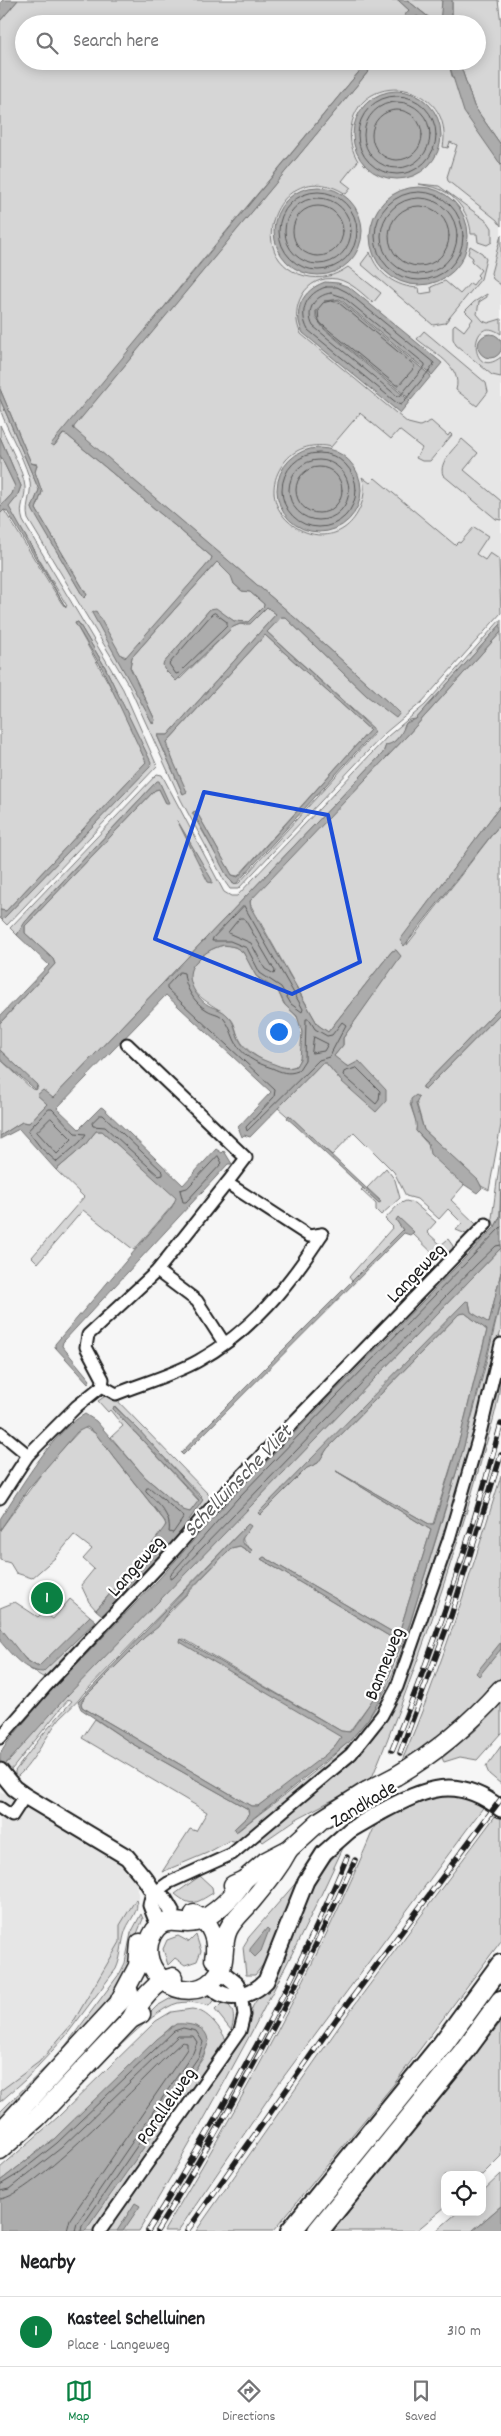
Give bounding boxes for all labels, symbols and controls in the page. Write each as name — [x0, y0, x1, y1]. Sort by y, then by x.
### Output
search box — [15, 15, 486, 70]
icon: search — [33, 29, 61, 57]
text: Search here — [73, 29, 159, 56]
your location — [266, 1019, 292, 1045]
street label: Langeweg — [381, 1237, 453, 1311]
water label: Schelluinsche Vliet — [178, 1418, 302, 1545]
street label: Langeweg — [102, 1530, 173, 1604]
pin: 1 — [31, 1579, 63, 1617]
street label: Banneweg — [358, 1623, 413, 1705]
street label: Zandkade — [326, 1775, 403, 1836]
street label: Parallelweg — [131, 2062, 204, 2151]
map controls — [441, 2171, 486, 2216]
button: locate — [441, 2171, 486, 2216]
text: Nearby — [20, 2249, 75, 2279]
text: Kasteel Schelluinen — [67, 2307, 205, 2334]
text: 1 — [34, 2320, 38, 2343]
text: 310 m — [447, 2320, 481, 2343]
text: Place · Langeweg — [67, 2334, 170, 2357]
tab: Map — [65, 2377, 93, 2427]
tab: Directions — [222, 2377, 275, 2427]
tab: Saved — [405, 2377, 436, 2427]

